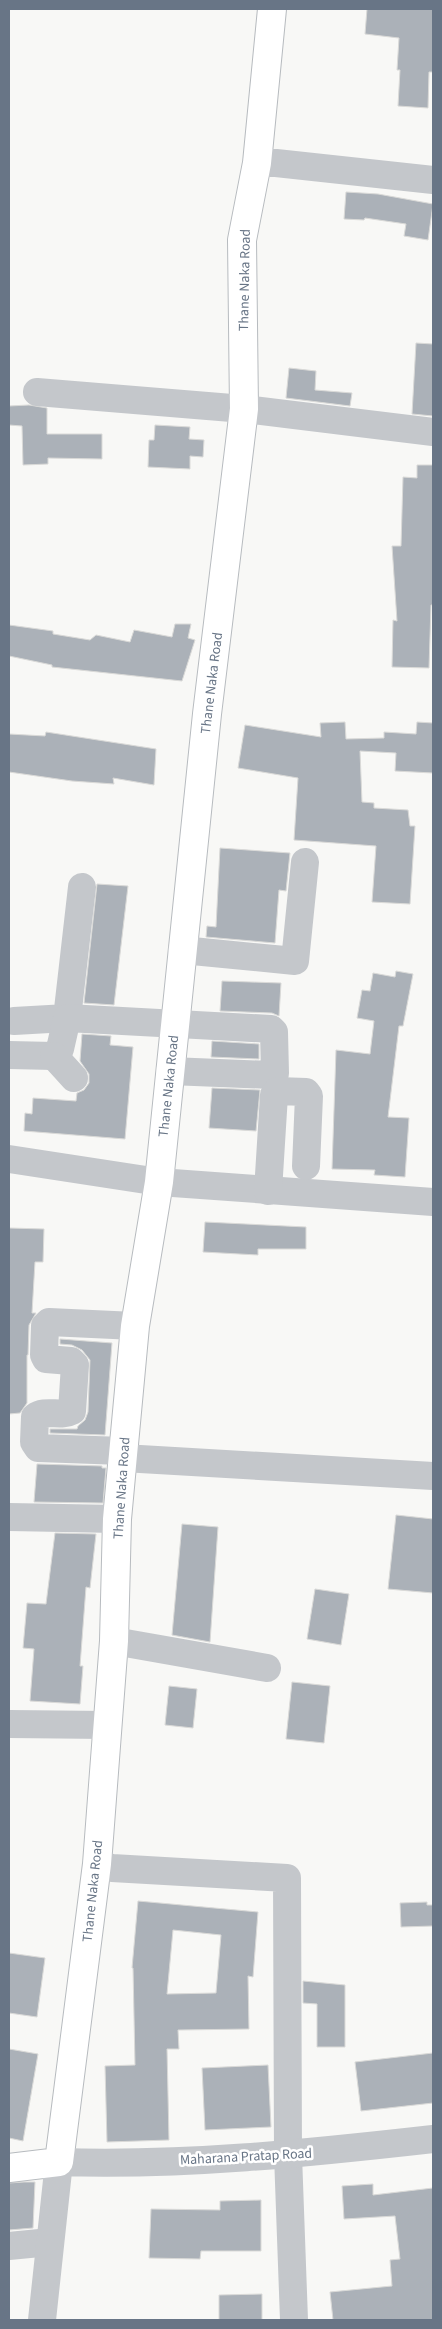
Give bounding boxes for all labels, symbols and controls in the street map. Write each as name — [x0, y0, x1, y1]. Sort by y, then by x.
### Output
street label: Thane Naka Road — [234, 229, 256, 331]
street label: Thane Naka Road — [196, 631, 228, 735]
street label: Thane Naka Road — [154, 1034, 184, 1138]
street label: Thane Naka Road — [108, 1436, 136, 1540]
street label: Thane Naka Road — [78, 1839, 108, 1943]
street label: Maharana Pratap Road — [179, 2144, 313, 2170]

